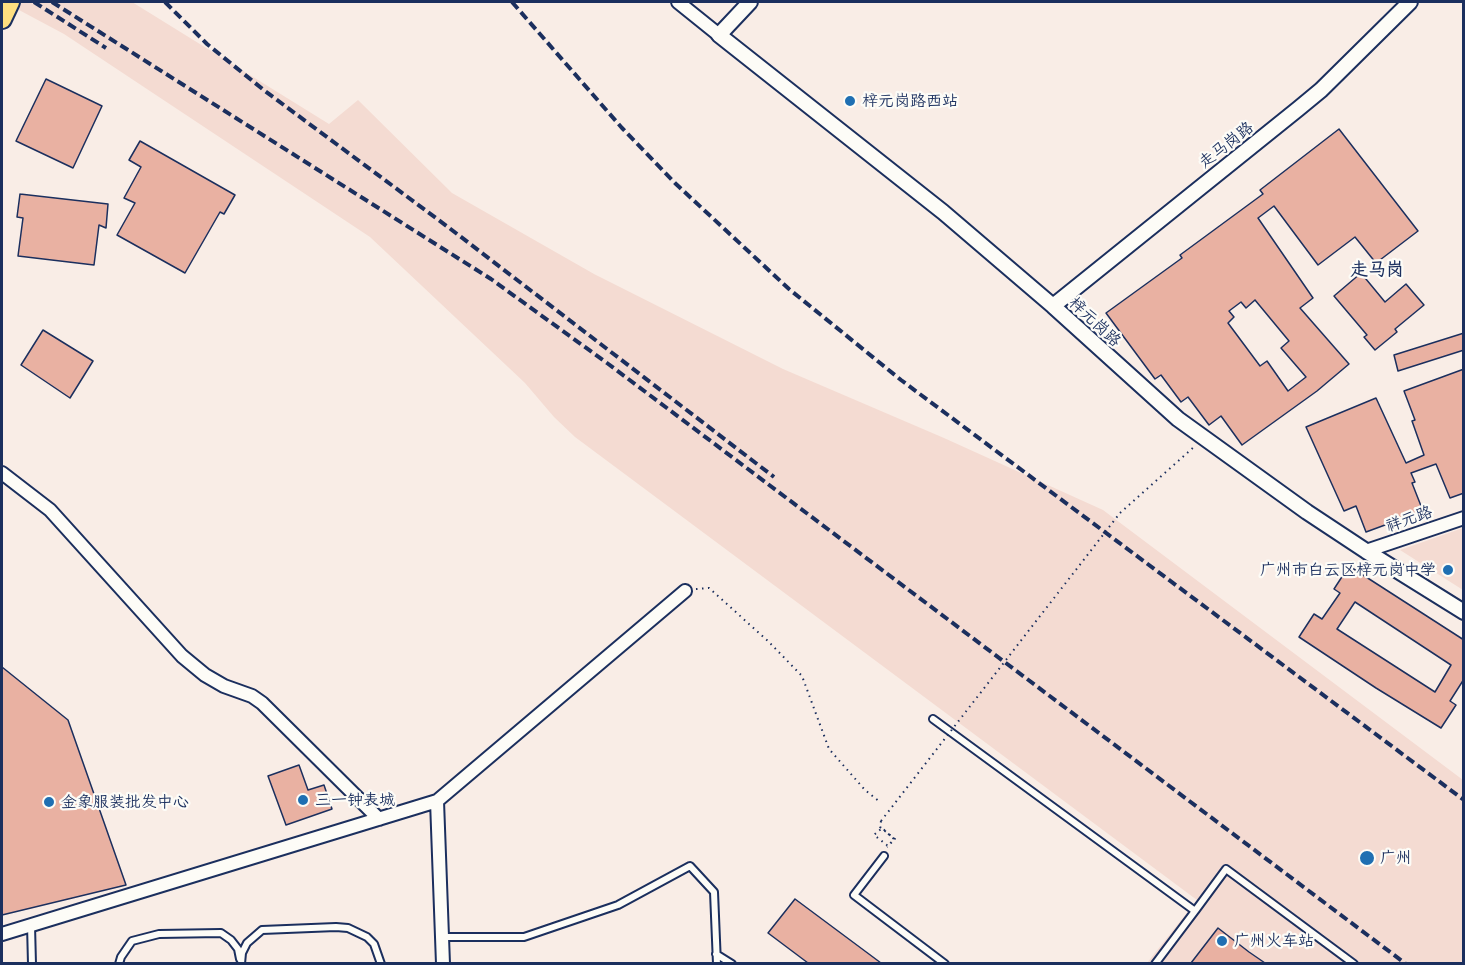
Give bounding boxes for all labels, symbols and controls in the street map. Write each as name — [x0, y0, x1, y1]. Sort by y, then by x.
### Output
place label: 梓元岗路西站 — [862, 91, 958, 111]
marker: 梓元岗路西站 — [843, 94, 857, 108]
street label: 走马岗路 — [1195, 118, 1257, 172]
district label: 走马岗 — [1350, 258, 1404, 280]
street label: 梓元岗路 — [1065, 293, 1125, 351]
street label: 祥元路 — [1383, 502, 1435, 536]
place label: 广州市白云区梓元岗中学 — [1260, 560, 1436, 580]
marker: 广州市白云区梓元岗中学 — [1441, 563, 1455, 577]
place label: 三一钟表城 — [315, 790, 395, 810]
place label: 金象服装批发中心 — [61, 792, 189, 812]
marker: 三一钟表城 — [296, 793, 310, 807]
marker: 金象服装批发中心 — [42, 795, 56, 809]
place label: 广州 — [1380, 848, 1412, 868]
marker: 广州 — [1358, 849, 1376, 867]
place label: 广州火车站 — [1234, 931, 1314, 951]
marker: 广州火车站 — [1215, 934, 1229, 948]

